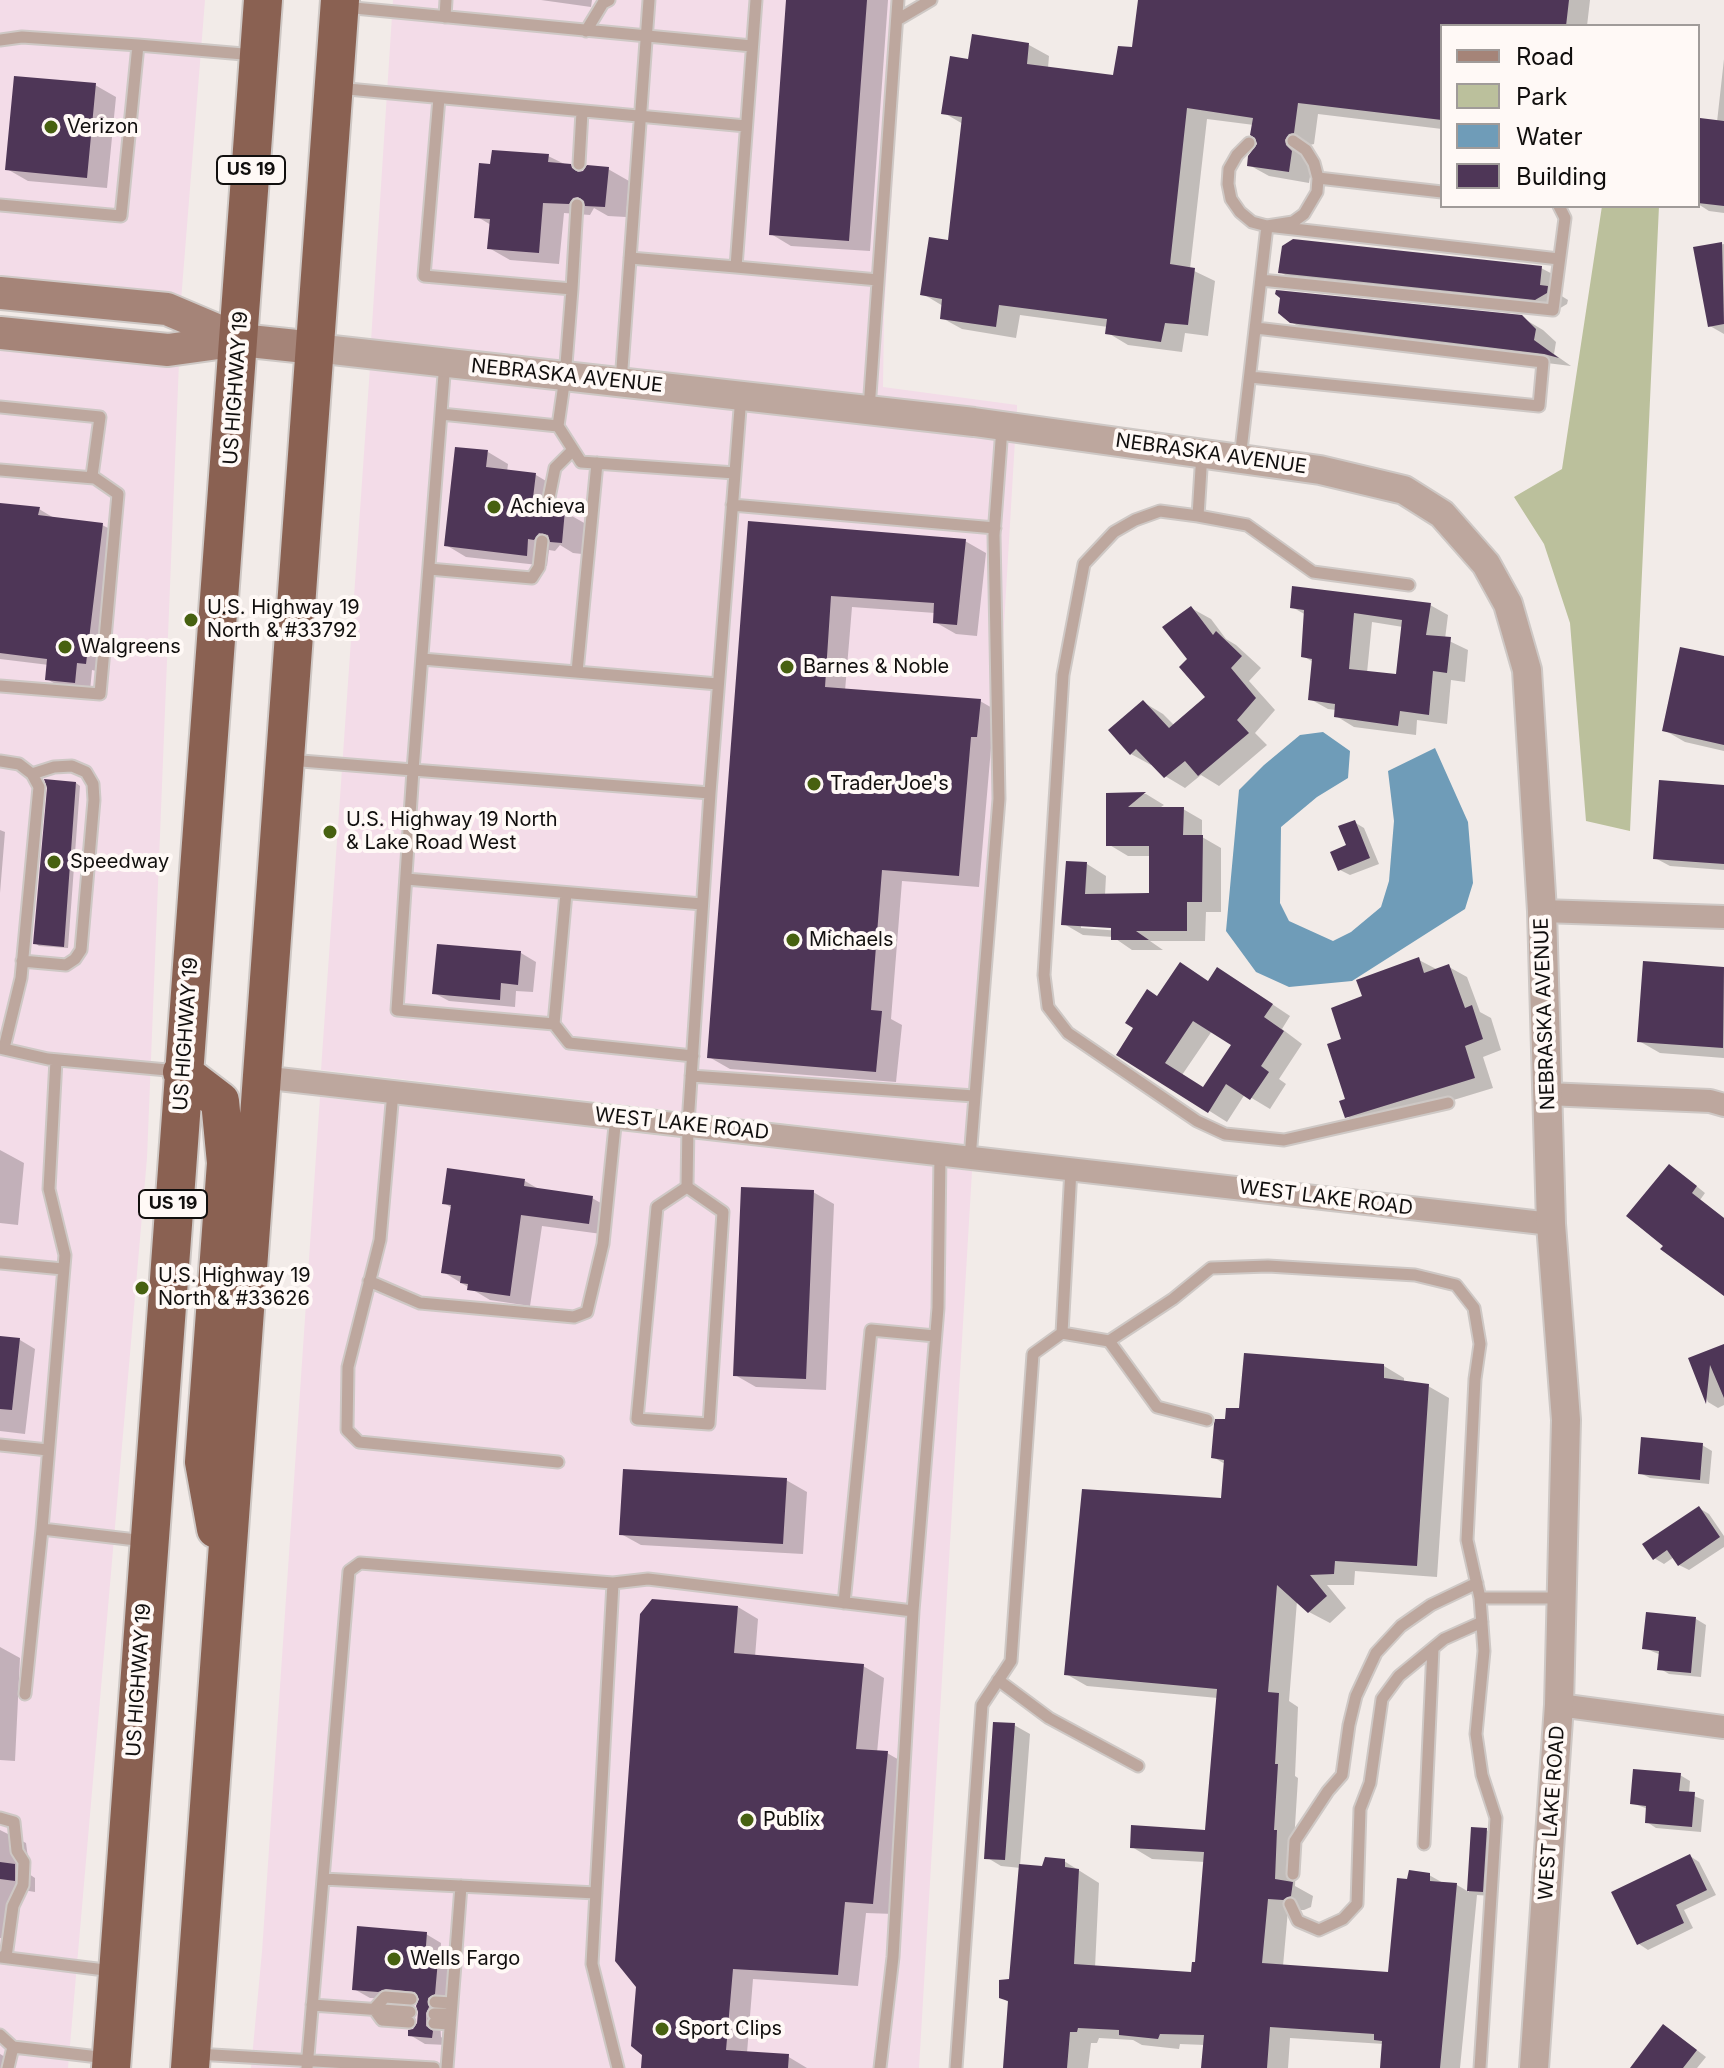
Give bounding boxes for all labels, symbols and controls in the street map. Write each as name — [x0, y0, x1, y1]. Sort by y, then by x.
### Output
legend — [1440, 24, 1700, 208]
text: Road — [1516, 42, 1574, 71]
text: Park — [1516, 82, 1567, 111]
place label: Verizon — [67, 115, 139, 139]
marker: Verizon — [42, 118, 60, 136]
text: Water — [1516, 122, 1583, 151]
road number: US 19 — [217, 156, 285, 184]
text: Building — [1516, 162, 1607, 191]
street label: US HIGHWAY 19 — [219, 310, 253, 466]
street label: NEBRASKA AVENUE — [470, 354, 664, 398]
street label: NEBRASKA AVENUE — [1114, 429, 1308, 479]
place label: Achieva — [510, 495, 586, 519]
marker: Achieva — [485, 498, 503, 516]
place label: U.S. Highway 19 North & #33792 — [207, 596, 360, 643]
marker: U.S. Highway 19 North & #33792 — [182, 611, 200, 629]
place label: Walgreens — [81, 635, 181, 659]
marker: Walgreens — [56, 638, 74, 656]
place label: Barnes & Noble — [803, 655, 949, 679]
marker: Barnes & Noble — [778, 658, 796, 676]
place label: Trader Joe's — [830, 772, 949, 796]
marker: Trader Joe's — [805, 775, 823, 793]
place label: U.S. Highway 19 North & Lake Road West — [346, 808, 558, 855]
marker: U.S. Highway 19 North & Lake Road West — [321, 823, 339, 841]
place label: Speedway — [70, 850, 169, 874]
marker: Speedway — [45, 853, 63, 871]
street label: NEBRASKA AVENUE — [1530, 917, 1560, 1111]
place label: Michaels — [809, 928, 893, 952]
marker: Michaels — [784, 931, 802, 949]
street label: US HIGHWAY 19 — [169, 956, 203, 1112]
street label: WEST LAKE ROAD — [594, 1103, 770, 1145]
street label: WEST LAKE ROAD — [1238, 1175, 1414, 1221]
road number: US 19 — [139, 1190, 207, 1218]
place label: U.S. Highway 19 North & #33626 — [158, 1264, 311, 1311]
marker: U.S. Highway 19 North & #33626 — [133, 1279, 151, 1297]
street label: US HIGHWAY 19 — [122, 1602, 156, 1758]
street label: WEST LAKE ROAD — [1534, 1725, 1570, 1901]
place label: Publix — [763, 1808, 820, 1832]
marker: Publix — [738, 1811, 756, 1829]
place label: Wells Fargo — [410, 1947, 520, 1971]
marker: Wells Fargo — [385, 1950, 403, 1968]
place label: Sport Clips — [678, 2017, 782, 2041]
marker: Sport Clips — [653, 2020, 671, 2038]

